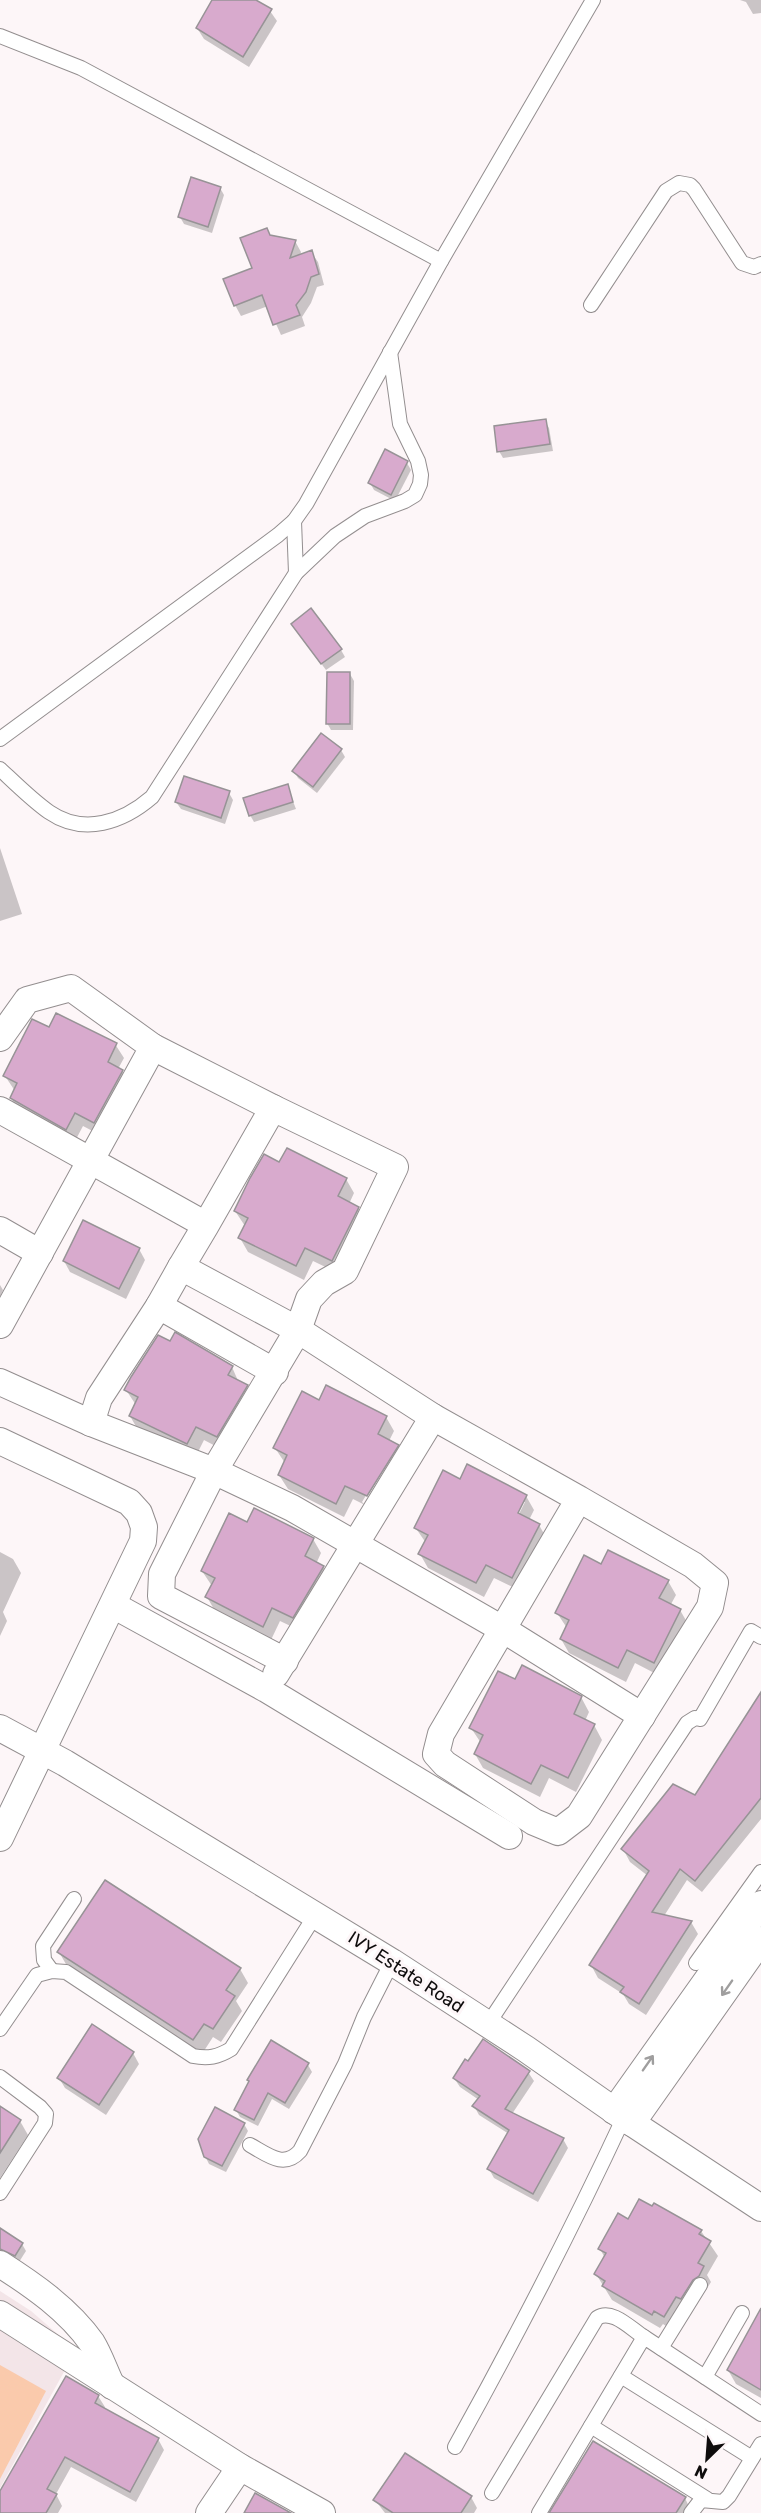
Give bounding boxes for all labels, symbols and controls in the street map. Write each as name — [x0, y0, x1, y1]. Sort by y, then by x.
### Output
street label: IVY Estate Road — [344, 1926, 468, 2018]
one-way arrow — [721, 1979, 733, 1995]
one-way arrow — [642, 2055, 654, 2072]
north arrow — [677, 2429, 737, 2489]
text: N — [692, 2461, 710, 2483]

